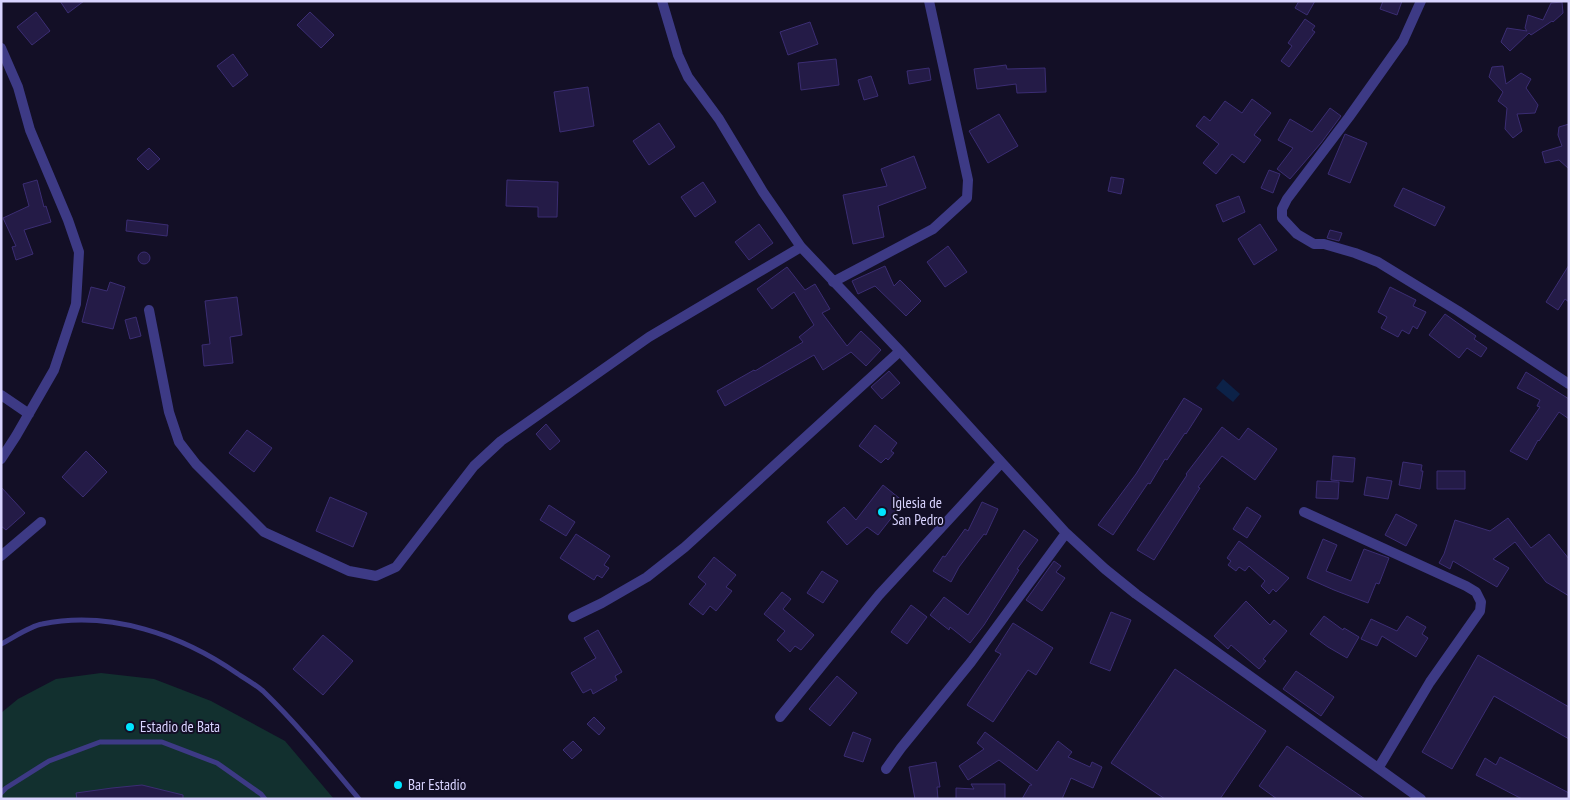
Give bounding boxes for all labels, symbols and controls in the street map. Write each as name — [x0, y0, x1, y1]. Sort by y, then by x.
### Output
place label: Iglesia de San Pedro — [892, 493, 944, 529]
marker: Iglesia de San Pedro — [876, 506, 888, 518]
place label: Estadio de Bata — [140, 717, 220, 736]
marker: Estadio de Bata — [124, 721, 136, 733]
place label: Bar Estadio — [408, 775, 466, 794]
marker: Bar Estadio — [392, 779, 404, 791]

